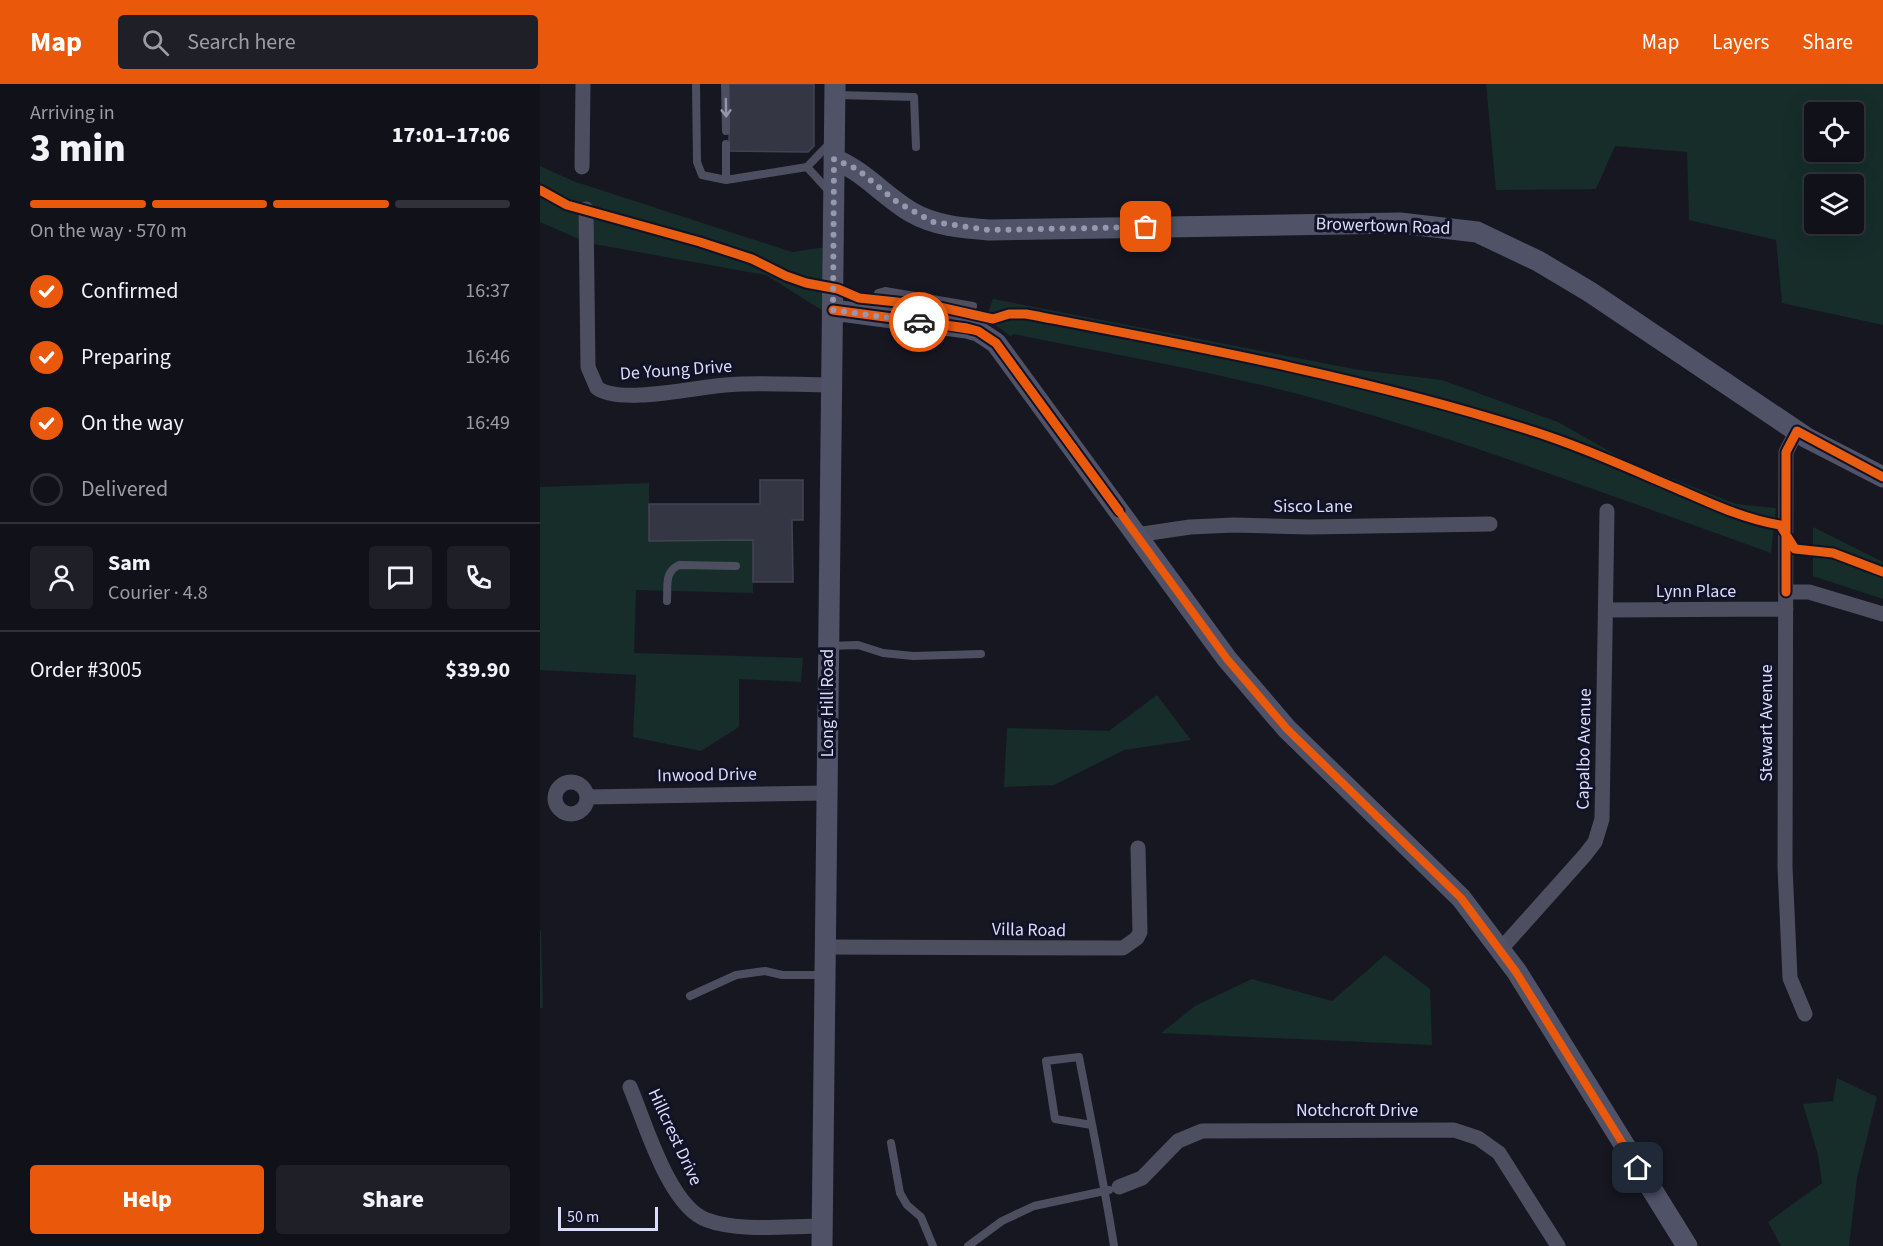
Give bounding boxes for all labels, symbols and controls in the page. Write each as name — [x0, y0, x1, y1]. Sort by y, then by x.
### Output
search box — [118, 15, 538, 69]
text: Map — [30, 22, 82, 62]
icon: search — [139, 26, 172, 59]
text: Search here — [187, 26, 296, 58]
text: Map — [1642, 27, 1679, 57]
text: Layers — [1712, 27, 1769, 57]
text: Share — [1802, 27, 1853, 57]
one-way arrow — [720, 97, 732, 117]
text: Arriving in — [30, 99, 115, 127]
map controls — [1804, 102, 1864, 234]
button: locate — [1804, 102, 1864, 162]
text: 17:01–17:06 — [392, 119, 510, 151]
text: 3 min — [30, 121, 126, 177]
button: layers — [1804, 174, 1864, 234]
pin — [1120, 201, 1171, 252]
icon: bag — [1129, 210, 1162, 243]
street label: Browertown Road — [1315, 211, 1451, 241]
text: On the way · 570 m — [30, 217, 187, 245]
icon: check — [30, 275, 63, 308]
text: Confirmed — [81, 275, 178, 307]
text: 16:37 — [465, 277, 510, 305]
courier — [889, 292, 949, 352]
icon: car — [903, 306, 936, 339]
icon: check — [30, 341, 63, 374]
text: Preparing — [81, 341, 171, 373]
text: 16:46 — [465, 343, 510, 371]
street label: De Young Drive — [619, 354, 733, 386]
icon: check — [30, 407, 63, 440]
text: On the way — [81, 407, 184, 439]
text: 16:49 — [465, 409, 510, 437]
text: Delivered — [81, 473, 168, 505]
street label: Sisco Lane — [1273, 494, 1353, 519]
button: person — [30, 546, 93, 609]
button: chat — [369, 546, 432, 609]
button: phone — [447, 546, 510, 609]
text: Sam — [108, 547, 151, 579]
text: Courier · 4.8 — [108, 579, 208, 607]
street label: Lynn Place — [1656, 579, 1736, 604]
street label: Long Hill Road — [815, 649, 840, 757]
text: Order #3005 — [30, 654, 142, 686]
text: $39.90 — [445, 654, 510, 686]
street label: Stewart Avenue — [1754, 664, 1779, 782]
street label: Capalbo Avenue — [1570, 688, 1598, 810]
street label: Inwood Drive — [657, 762, 757, 788]
street label: Villa Road — [992, 917, 1066, 943]
street label: Hillcrest Drive — [642, 1084, 708, 1190]
street label: Notchcroft Drive — [1296, 1098, 1418, 1123]
pin — [1612, 1142, 1663, 1193]
icon: home — [1621, 1151, 1654, 1184]
button: Help — [30, 1165, 264, 1234]
button: Share — [276, 1165, 510, 1234]
scale bar — [558, 1204, 658, 1232]
text: 50 m — [567, 1206, 599, 1228]

